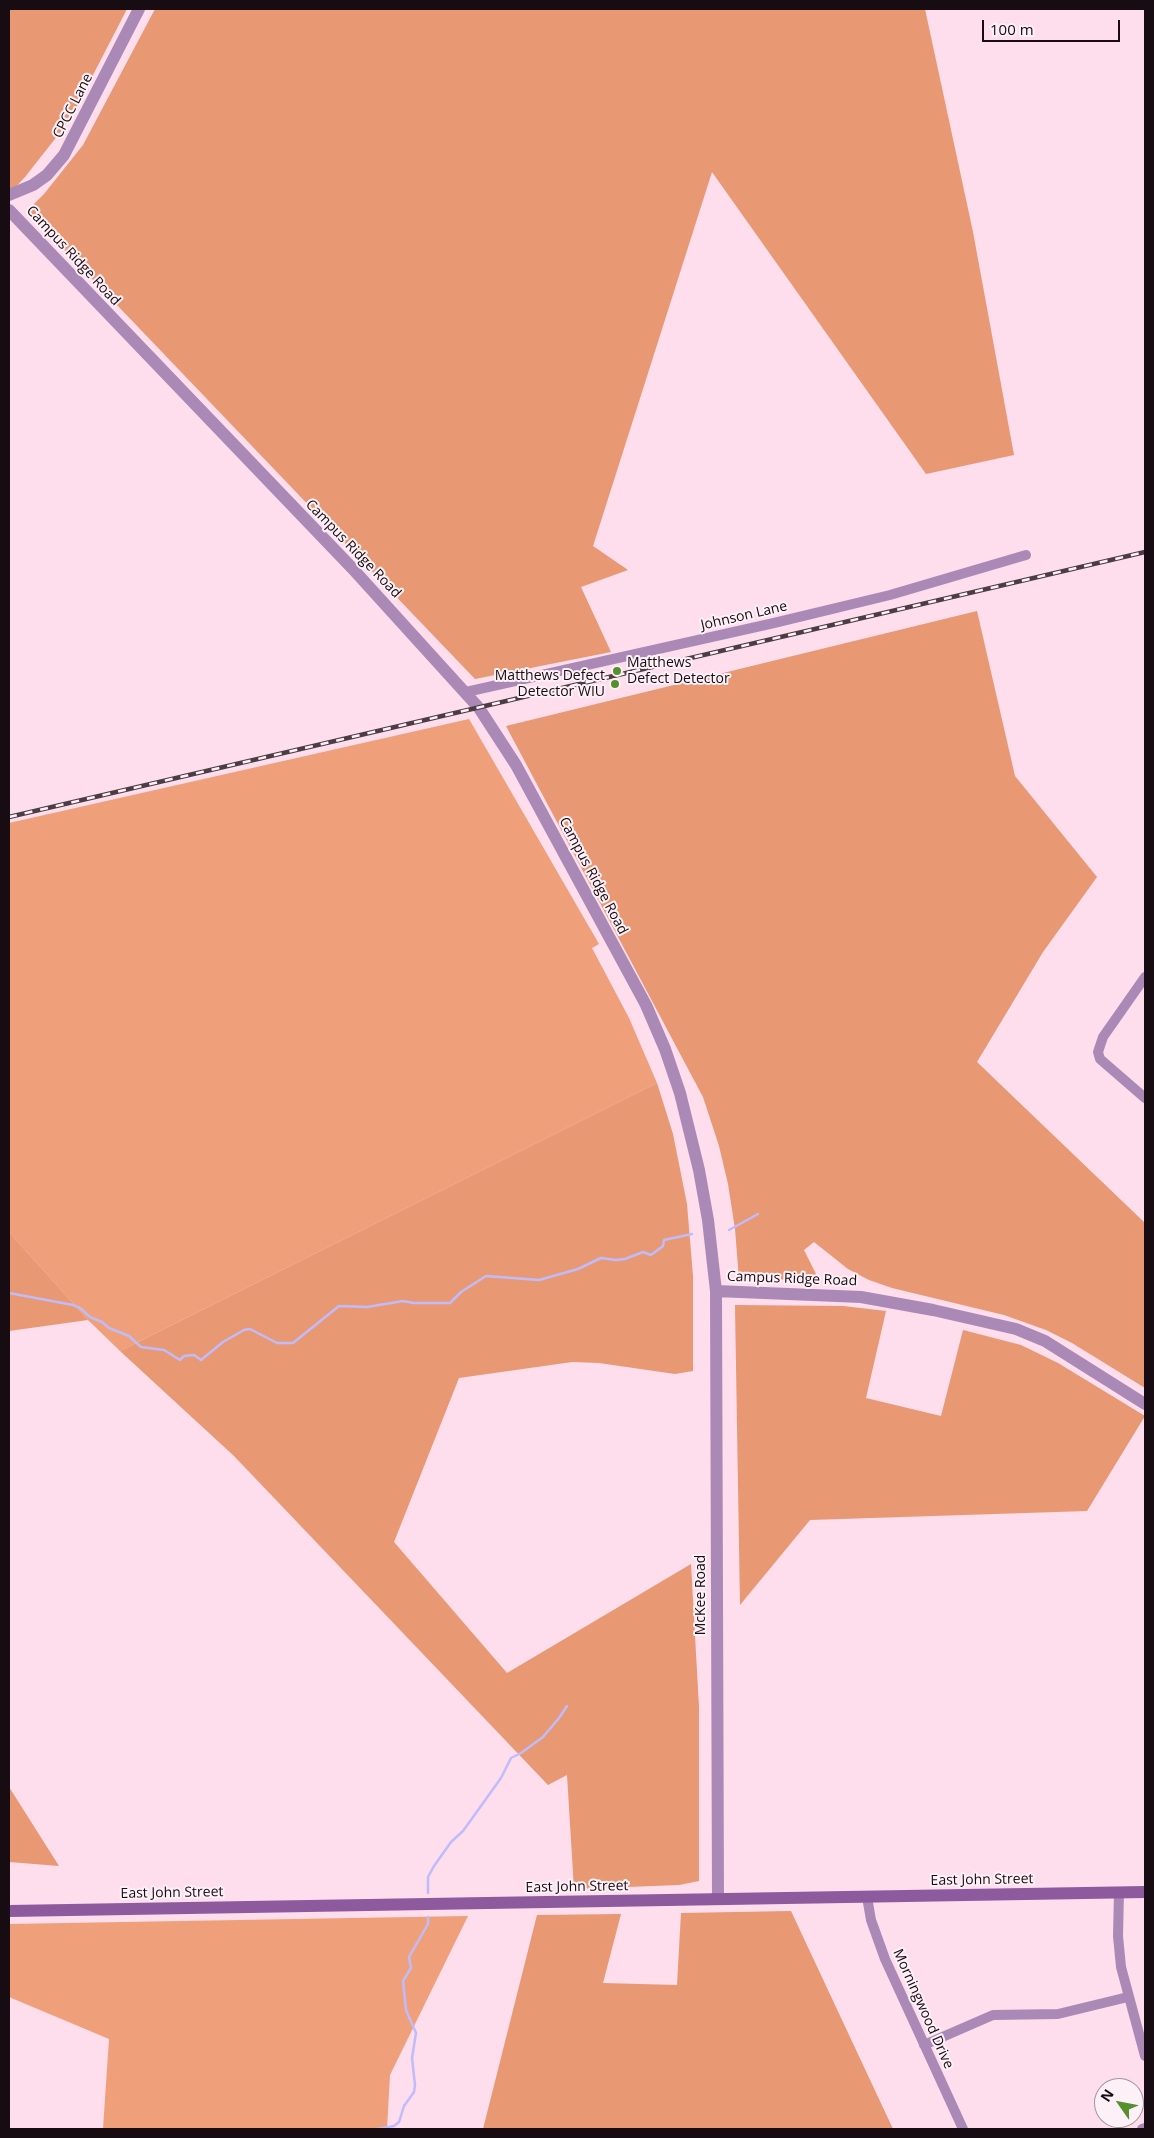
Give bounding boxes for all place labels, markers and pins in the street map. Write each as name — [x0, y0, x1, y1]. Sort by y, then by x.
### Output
place label: Matthews Defect Detector — [627, 655, 730, 688]
marker: Matthews Defect Detector — [611, 665, 623, 677]
place label: Matthews Defect Detector WIU — [495, 668, 605, 700]
marker: Matthews Defect Detector WIU — [609, 678, 621, 690]

